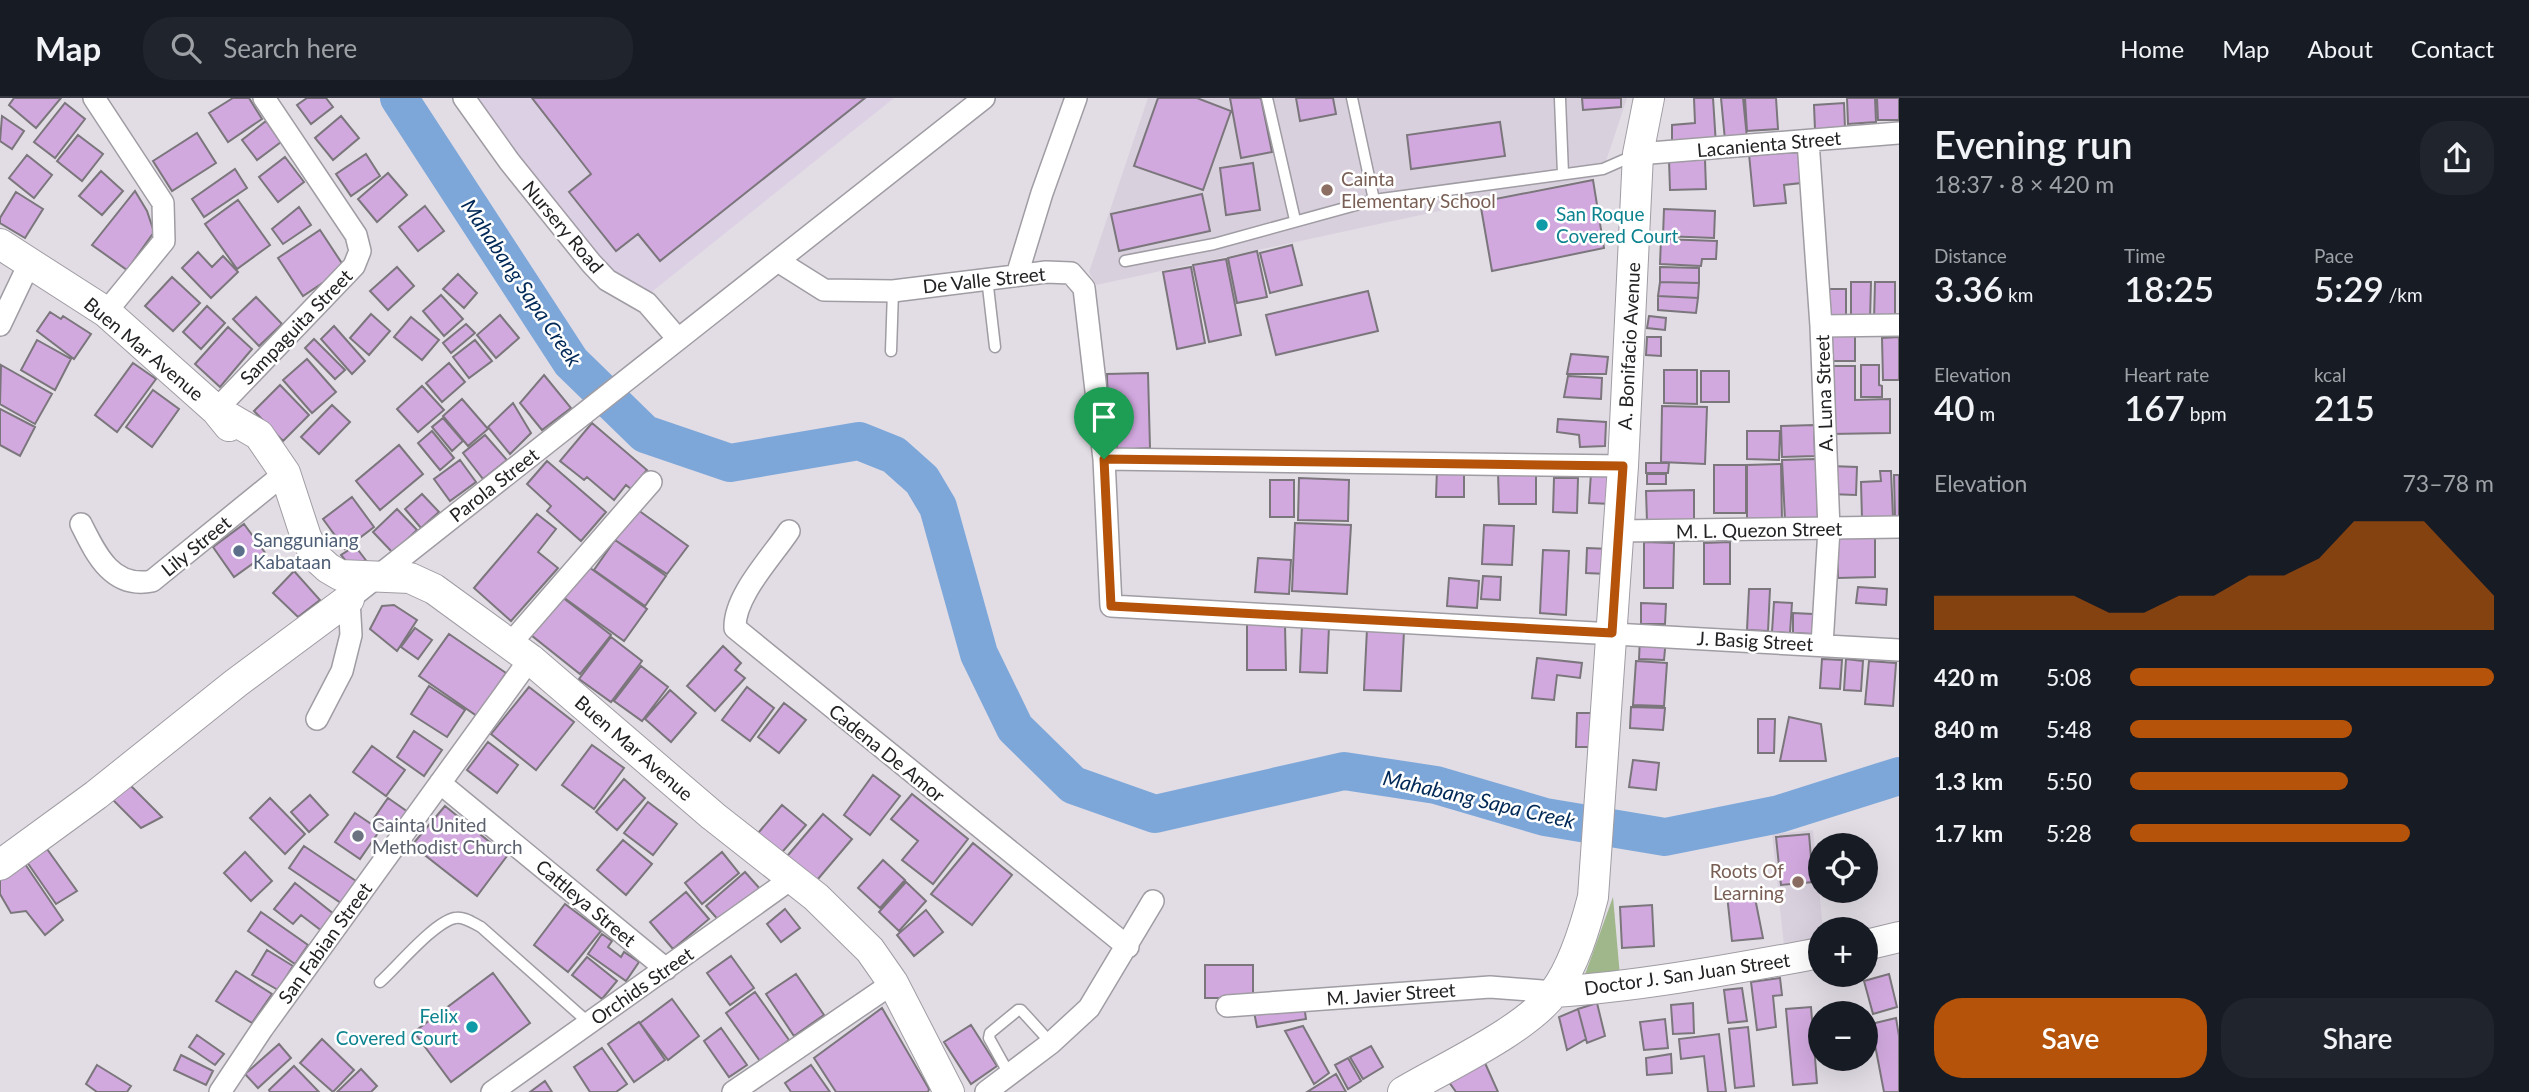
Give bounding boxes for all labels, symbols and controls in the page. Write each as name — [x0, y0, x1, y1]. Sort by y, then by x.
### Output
search box — [143, 17, 633, 80]
text: Map — [35, 28, 101, 68]
icon: search — [167, 29, 205, 67]
text: Search here — [223, 32, 357, 64]
text: Home — [2120, 34, 2184, 63]
text: Map — [2222, 34, 2270, 63]
text: About — [2308, 34, 2373, 63]
text: Contact — [2411, 34, 2494, 63]
text: Evening run — [1934, 121, 2133, 167]
button: share — [2420, 121, 2494, 195]
street label: Lacanienta Street — [1696, 126, 1842, 161]
place label: Cainta Elementary School — [1341, 167, 1496, 212]
text: 18:37 · 8 × 420 m — [1934, 170, 2114, 198]
street label: Nursery Road — [518, 176, 609, 277]
marker: Cainta Elementary School — [1319, 182, 1335, 198]
water label: Mahabang Sapa Creek — [457, 194, 588, 371]
place label: San Roque Covered Court — [1556, 202, 1678, 247]
marker: San Roque Covered Court — [1534, 217, 1550, 233]
text: Distance — [1934, 244, 2007, 267]
text: Time — [2124, 244, 2165, 267]
text: Pace — [2314, 244, 2353, 267]
street label: De Valle Street — [921, 262, 1047, 297]
street label: A. Bonifacio Avenue — [1613, 262, 1644, 430]
street label: Sampaguita Street — [235, 264, 357, 389]
text: 3.36 — [1934, 267, 2003, 309]
text: 18:25 — [2124, 267, 2214, 309]
text: 5:29 — [2314, 267, 2384, 309]
text: km — [2003, 283, 2033, 306]
text: /km — [2384, 283, 2423, 306]
street label: Buen Mar Avenue — [80, 292, 209, 405]
street label: A. Luna Street — [1810, 334, 1837, 452]
text: Elevation — [1934, 363, 2011, 386]
text: Heart rate — [2124, 363, 2209, 386]
text: kcal — [2314, 363, 2346, 386]
text: 40 — [1934, 386, 1975, 428]
text: 167 — [2124, 386, 2185, 428]
text: 215 — [2314, 386, 2375, 428]
pin — [1074, 387, 1134, 459]
icon: arrive — [1085, 398, 1123, 436]
text: m — [1975, 402, 1995, 425]
text: bpm — [2185, 402, 2227, 425]
street label: Parola Street — [445, 443, 543, 527]
text: Elevation — [1934, 469, 2027, 497]
text: 73–78 m — [2402, 469, 2494, 497]
street label: Lily Street — [156, 510, 235, 581]
street label: M. L. Quezon Street — [1676, 517, 1843, 542]
place label: Sangguniang Kabataan — [253, 528, 359, 573]
marker: Sangguniang Kabataan — [231, 543, 247, 559]
street label: J. Basig Street — [1696, 626, 1814, 655]
text: 420 m — [1934, 663, 1999, 691]
text: 5:08 — [2046, 663, 2092, 691]
street label: Buen Mar Avenue — [571, 690, 698, 805]
street label: Cadena De Amor — [825, 699, 950, 806]
text: 840 m — [1934, 715, 1999, 743]
text: 5:48 — [2046, 715, 2092, 743]
water label: Mahabang Sapa Creek — [1381, 764, 1579, 833]
text: 1.3 km — [1934, 767, 2003, 795]
text: 5:50 — [2046, 767, 2092, 795]
place label: Cainta United Methodist Church — [372, 813, 523, 858]
text: 1.7 km — [1934, 819, 2003, 847]
text: 5:28 — [2046, 819, 2092, 847]
marker: Cainta United Methodist Church — [350, 828, 366, 844]
map controls — [1808, 833, 1878, 1071]
button: locate — [1808, 833, 1878, 903]
street label: Cattleya Street — [532, 854, 641, 951]
place label: Roots Of Learning — [1710, 859, 1784, 904]
marker: Roots Of Learning — [1790, 874, 1806, 890]
street label: San Fabian Street — [273, 878, 376, 1008]
button: + — [1808, 917, 1878, 987]
street label: Orchids Street — [586, 942, 697, 1029]
street label: Doctor J. San Juan Street — [1583, 948, 1791, 999]
street label: M. Javier Street — [1326, 978, 1456, 1009]
button: Save — [1934, 998, 2207, 1078]
button: Share — [2221, 998, 2494, 1078]
button: − — [1808, 1001, 1878, 1071]
place label: Felix Covered Court — [336, 1004, 459, 1049]
marker: Felix Covered Court — [464, 1019, 480, 1035]

